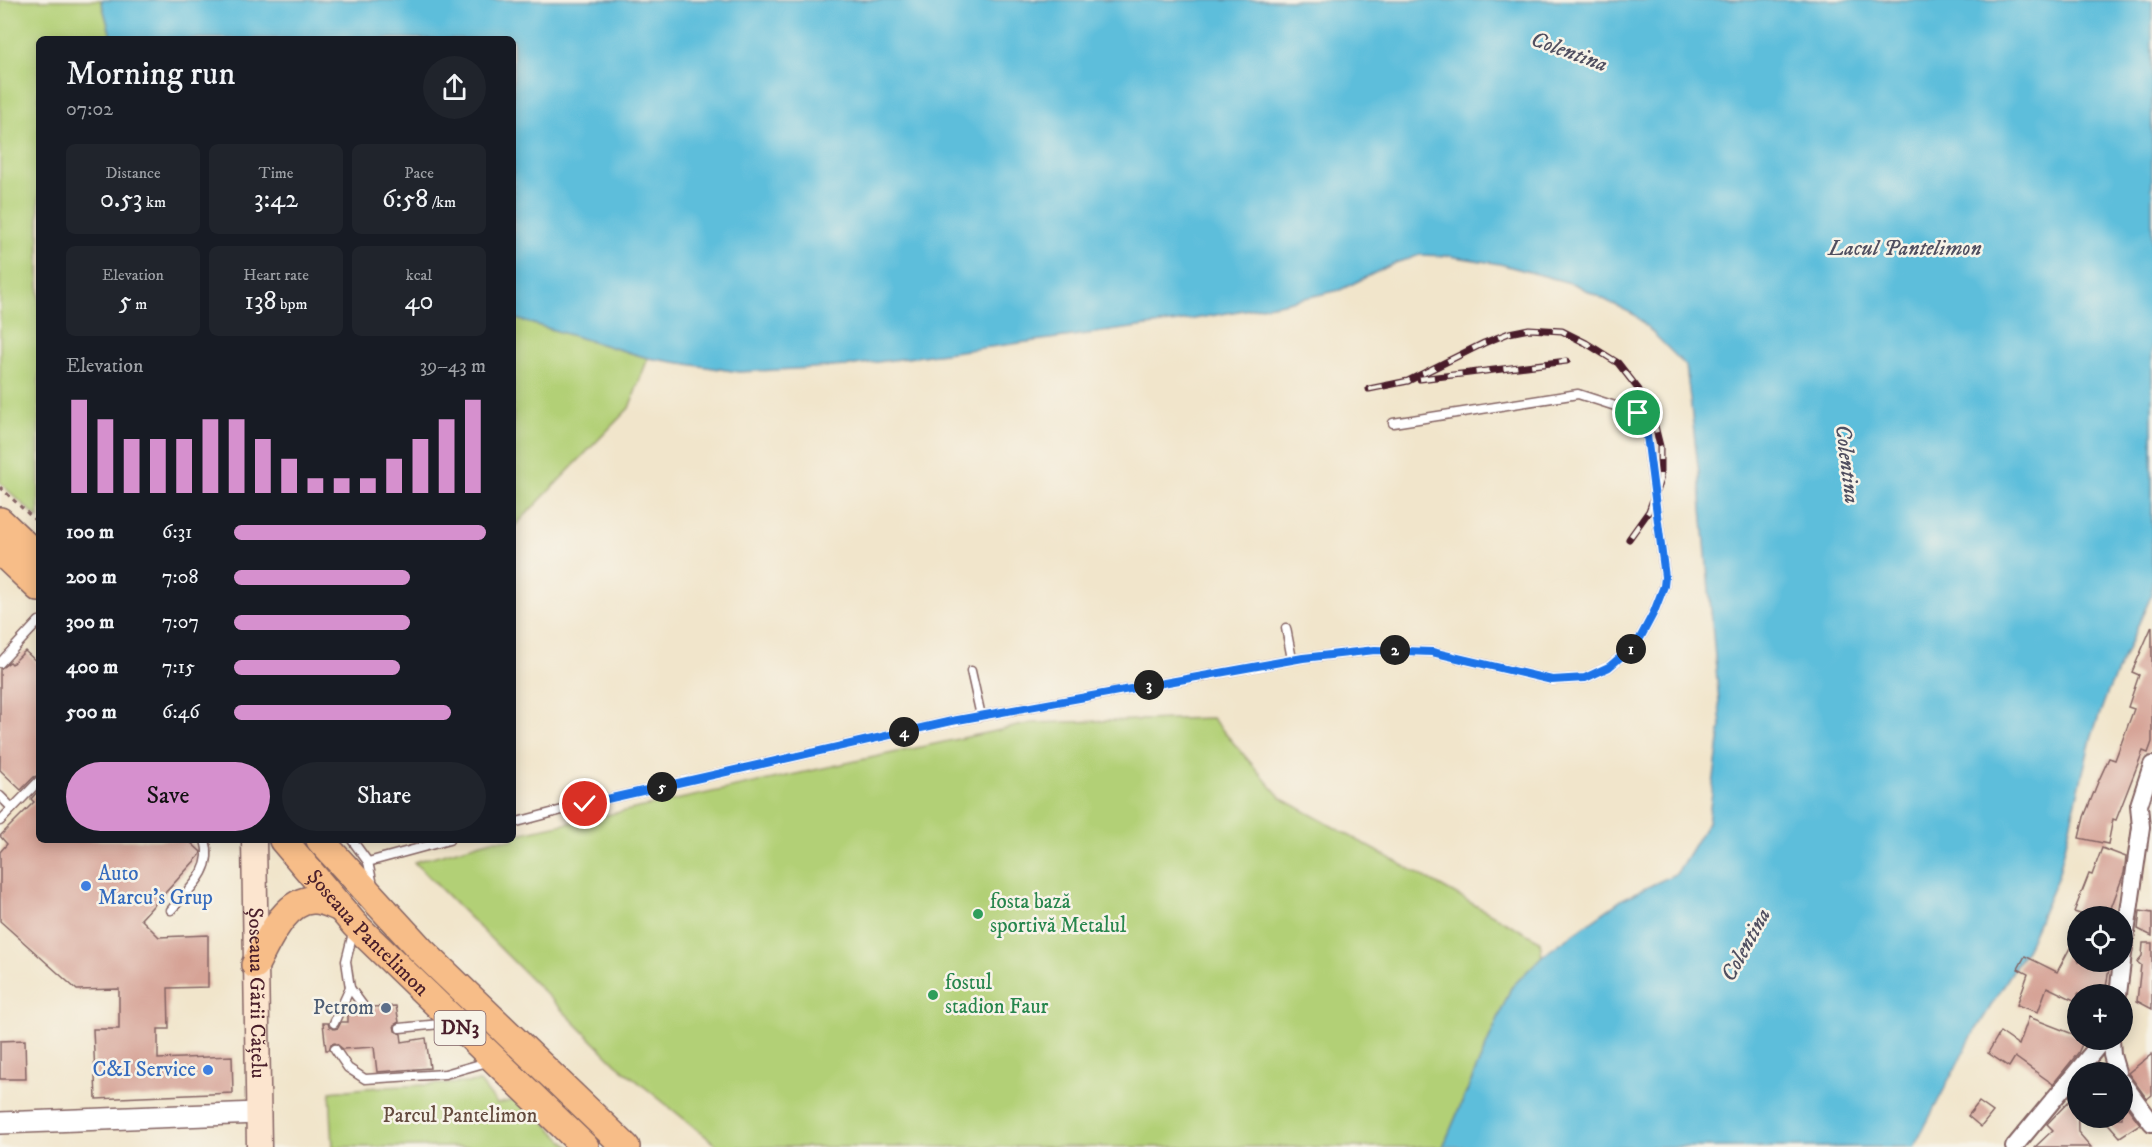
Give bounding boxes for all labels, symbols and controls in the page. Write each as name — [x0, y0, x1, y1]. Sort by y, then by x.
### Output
water label: Colentina — [1527, 26, 1611, 78]
text: Morning run — [66, 54, 235, 95]
button: share — [423, 56, 486, 119]
text: 07:02 — [66, 97, 113, 122]
text: Distance — [105, 163, 161, 183]
text: Time — [259, 163, 293, 183]
text: Pace — [404, 163, 434, 183]
text: 0.53 — [100, 183, 143, 216]
text: 3:42 — [254, 183, 298, 216]
text: 6:58 — [382, 183, 428, 216]
text: km — [143, 192, 166, 212]
text: /km — [428, 192, 456, 212]
water label: Lacul Pantelimon — [1826, 235, 1982, 262]
text: Elevation — [102, 265, 164, 285]
text: Heart rate — [243, 265, 309, 285]
text: kcal — [406, 265, 432, 285]
text: 5 — [119, 285, 132, 318]
text: 138 — [244, 285, 277, 318]
text: 40 — [405, 285, 433, 318]
text: m — [132, 294, 147, 314]
text: bpm — [277, 294, 308, 314]
text: Elevation — [66, 354, 143, 379]
text: 39–43 m — [420, 354, 486, 379]
pin — [1612, 387, 1663, 438]
icon: arrive — [1621, 396, 1654, 429]
water label: Colentina — [1829, 423, 1865, 505]
text: 100 m — [66, 520, 114, 545]
text: 6:31 — [162, 520, 192, 545]
text: 200 m — [66, 565, 117, 590]
text: 7:08 — [162, 565, 199, 590]
text: 300 m — [66, 610, 114, 635]
text: 7:07 — [162, 610, 199, 635]
pin: 1 — [1616, 634, 1646, 664]
pin: 2 — [1380, 635, 1410, 665]
text: 1 — [1628, 639, 1634, 659]
text: 2 — [1391, 640, 1399, 660]
text: 400 m — [66, 655, 118, 680]
text: 7:15 — [162, 655, 195, 680]
pin: 3 — [1134, 670, 1164, 700]
text: 3 — [1146, 675, 1152, 695]
text: 500 m — [66, 700, 117, 725]
text: 6:46 — [162, 700, 200, 725]
pin: 4 — [889, 717, 919, 747]
text: 4 — [899, 722, 909, 742]
button: Save — [66, 762, 270, 831]
button: Share — [282, 762, 486, 831]
pin: 5 — [647, 772, 677, 802]
text: 5 — [658, 777, 666, 797]
pin — [559, 778, 610, 829]
icon: check — [568, 787, 601, 820]
place label: Auto Marcu's Grup — [98, 861, 213, 911]
street label: Șoseaua Pantelimon — [301, 865, 434, 1002]
marker: Auto Marcu's Grup — [79, 879, 93, 893]
place label: fosta bază sportivă Metalul — [990, 889, 1127, 939]
water label: Colentina — [1715, 904, 1777, 986]
map controls — [2067, 906, 2133, 1128]
button: locate — [2067, 906, 2133, 972]
street label: Șoseaua Gării Cățelu — [242, 907, 271, 1079]
marker: fosta bază sportivă Metalul — [971, 907, 985, 921]
place label: fostul stadion Faur — [945, 970, 1049, 1020]
button: + — [2067, 984, 2133, 1050]
marker: fostul stadion Faur — [926, 988, 940, 1002]
place label: Petrom — [313, 995, 374, 1021]
marker: Petrom — [379, 1001, 393, 1015]
road number: DN3 — [434, 1011, 486, 1045]
place label: C&I Service — [93, 1057, 196, 1083]
button: − — [2067, 1062, 2133, 1128]
marker: C&I Service — [201, 1063, 215, 1077]
park label: Parcul Pantelimon — [383, 1103, 537, 1129]

